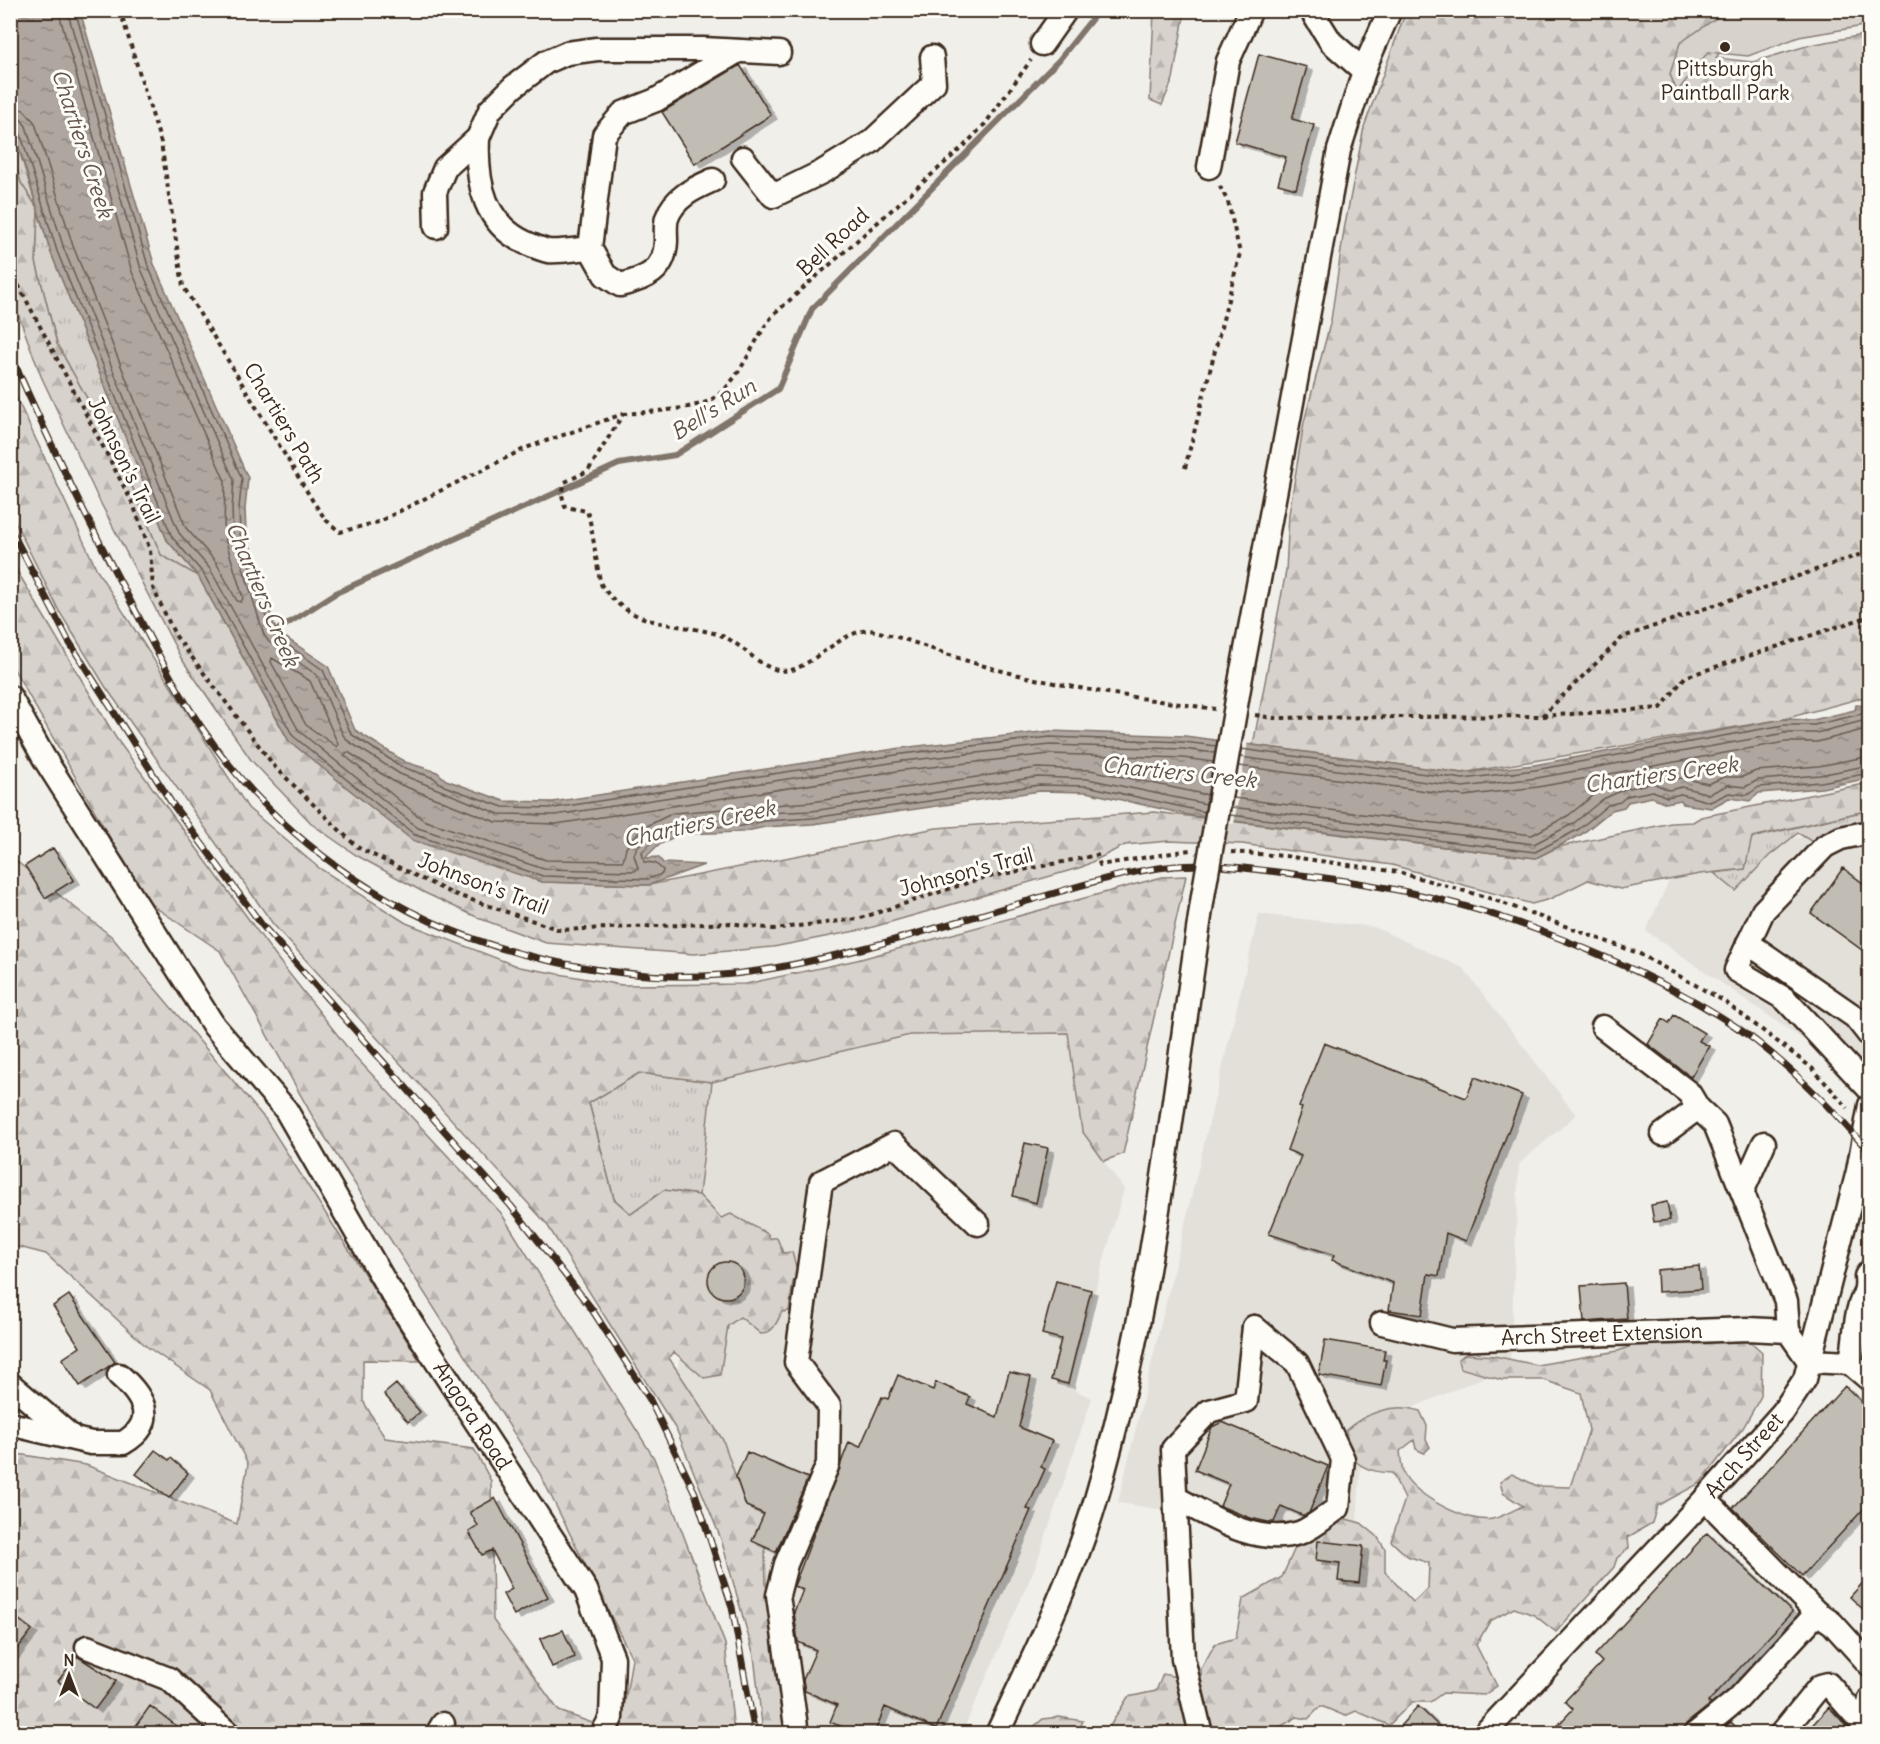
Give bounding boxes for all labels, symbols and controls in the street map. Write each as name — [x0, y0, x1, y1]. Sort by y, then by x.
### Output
marker: Pittsburgh Paintball Park — [1718, 40, 1732, 54]
place label: Pittsburgh Paintball Park — [1660, 55, 1790, 106]
water label: Chartiers Creek — [46, 65, 121, 223]
street label: Bell Road — [791, 202, 874, 282]
street label: Chartiers Path — [238, 357, 331, 488]
water label: Bell's Run — [665, 371, 762, 446]
street label: Johnson's Trail — [82, 392, 167, 528]
water label: Chartiers Creek — [220, 517, 307, 672]
water label: Chartiers Creek — [1582, 749, 1741, 799]
water label: Chartiers Creek — [1101, 750, 1259, 794]
water label: Chartiers Creek — [620, 793, 779, 853]
street label: Johnson's Trail — [896, 841, 1036, 902]
street label: Johnson's Trail — [414, 846, 552, 921]
street label: Arch Street Extension — [1500, 1317, 1703, 1351]
street label: Angora Road — [427, 1356, 518, 1475]
street label: Arch Street — [1698, 1407, 1789, 1504]
north arrow — [39, 1645, 99, 1705]
text: N — [63, 1650, 75, 1670]

